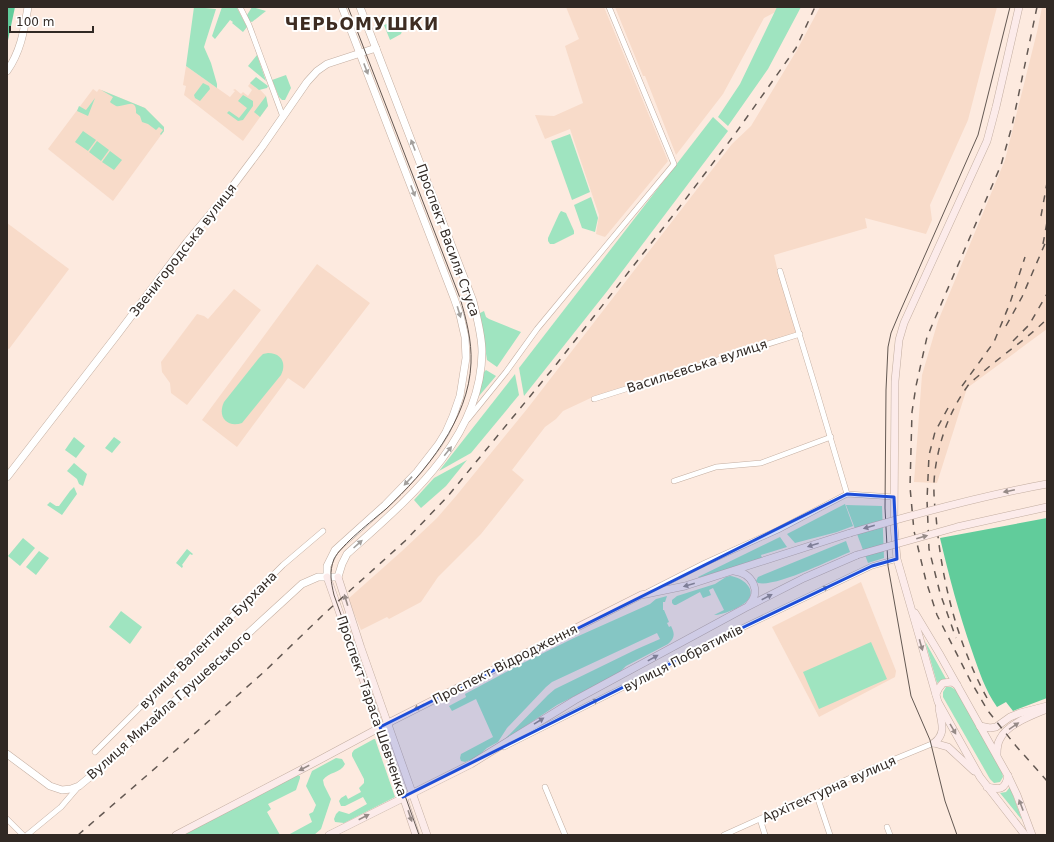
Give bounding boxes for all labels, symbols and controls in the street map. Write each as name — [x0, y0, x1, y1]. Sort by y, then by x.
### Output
scale bar — [10, 8, 93, 34]
district label: ЧЕРЬОМУШКИ — [285, 14, 439, 34]
text: 100 m — [16, 15, 54, 29]
one-way arrow — [364, 64, 370, 76]
one-way arrow — [409, 138, 415, 150]
street label: Проспект Василя Стуса — [413, 162, 483, 318]
street label: Звенигородська вулиця — [126, 181, 240, 319]
one-way arrow — [410, 185, 416, 197]
one-way arrow — [456, 306, 462, 318]
street label: Васильєвська вулиця — [625, 336, 769, 396]
one-way arrow — [443, 446, 452, 457]
one-way arrow — [403, 476, 413, 486]
one-way arrow — [1003, 488, 1015, 494]
one-way arrow — [863, 524, 875, 530]
one-way arrow — [916, 534, 928, 540]
one-way arrow — [352, 540, 363, 549]
one-way arrow — [806, 542, 818, 548]
street label: вулиця Валентина Бурхана — [136, 568, 280, 712]
one-way arrow — [683, 582, 695, 588]
one-way arrow — [818, 586, 829, 592]
one-way arrow — [342, 593, 348, 605]
one-way arrow — [762, 593, 773, 600]
street label: Проспект Тараса Шевченка — [334, 614, 410, 798]
street label: Проспект Відродження — [430, 621, 580, 707]
street label: вулиця Побратимів — [621, 621, 745, 695]
street label: Вулиця Михайла Грушевського — [84, 627, 254, 783]
one-way arrow — [918, 640, 924, 652]
one-way arrow — [647, 654, 658, 661]
one-way arrow — [588, 699, 599, 705]
one-way arrow — [413, 704, 425, 710]
one-way arrow — [533, 717, 545, 724]
one-way arrow — [1009, 722, 1019, 730]
one-way arrow — [950, 723, 957, 735]
street label: Архітектурна вулиця — [760, 753, 898, 825]
one-way arrow — [298, 765, 310, 771]
one-way arrow — [1018, 798, 1024, 810]
one-way arrow — [407, 811, 413, 823]
one-way arrow — [358, 814, 370, 820]

